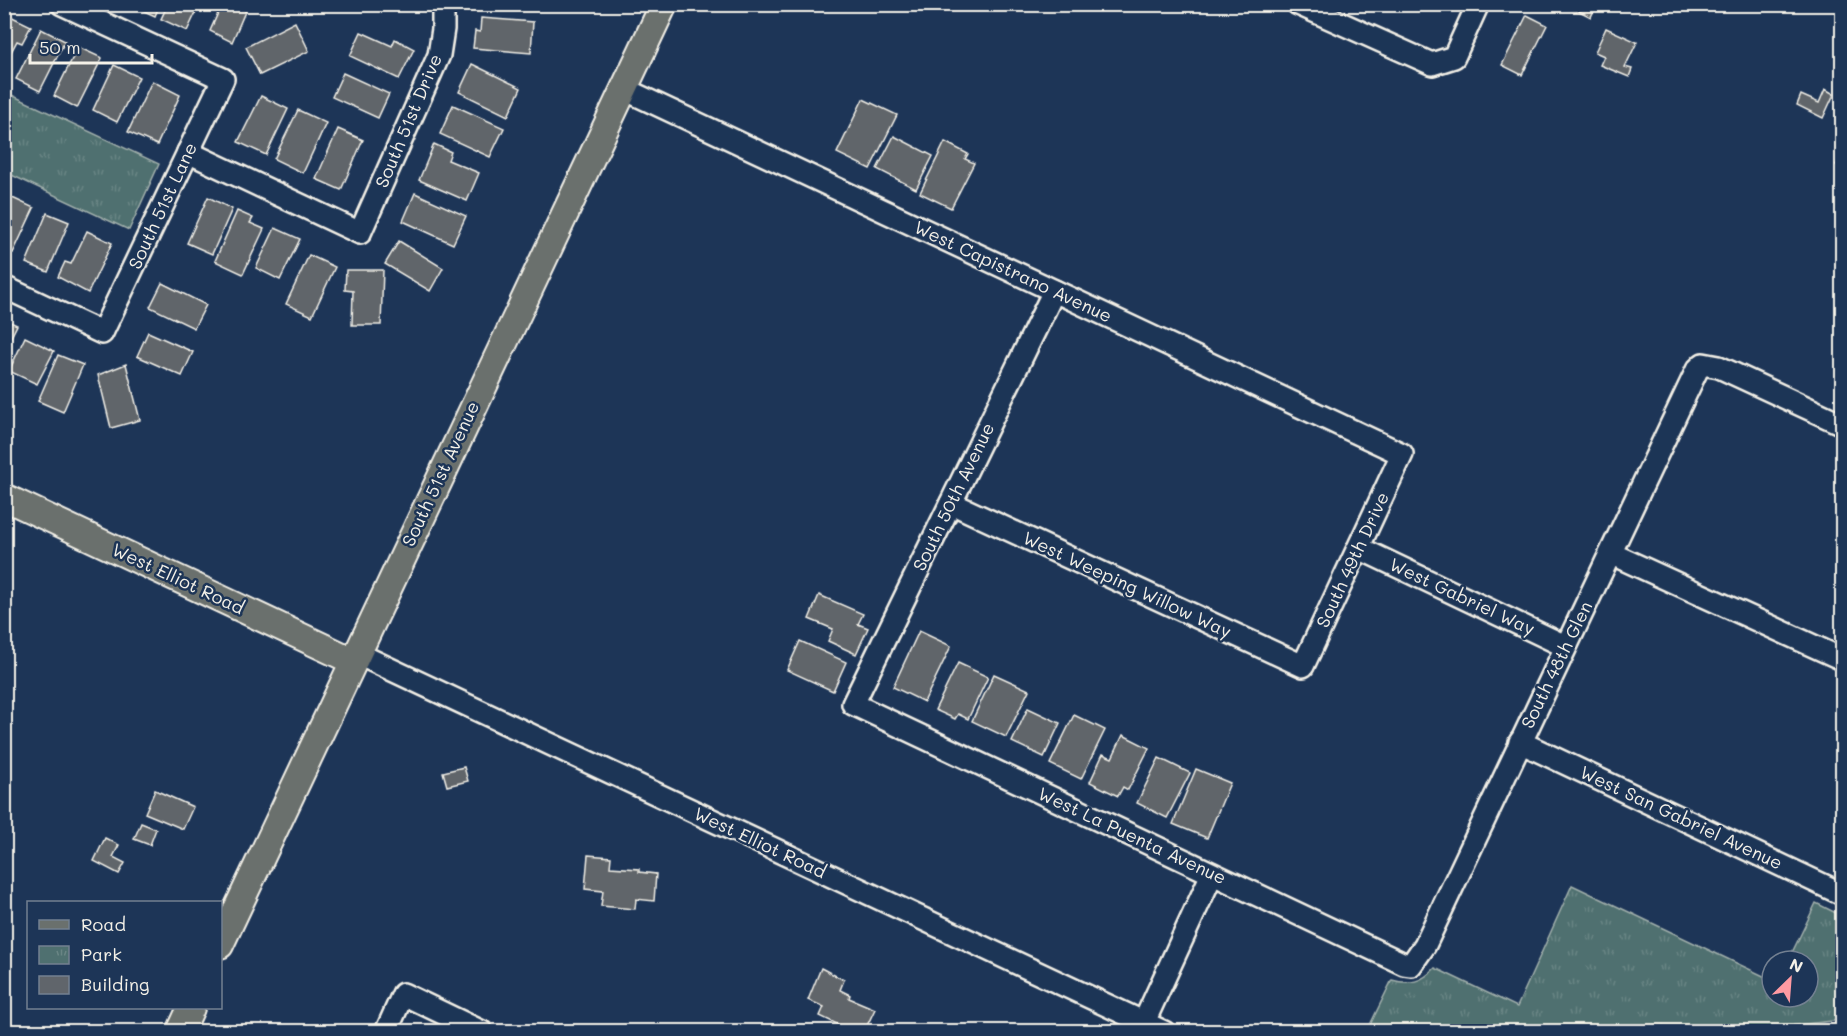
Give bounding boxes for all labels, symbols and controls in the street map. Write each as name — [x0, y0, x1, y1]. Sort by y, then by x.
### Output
scale bar — [30, 27, 152, 65]
text: 50 m — [39, 35, 81, 59]
street label: South 51st Drive — [369, 50, 447, 191]
street label: South 51st Lane — [122, 138, 202, 273]
street label: West Capistrano Avenue — [911, 215, 1116, 328]
street label: South 51st Avenue — [396, 397, 484, 550]
street label: South 50th Avenue — [907, 418, 999, 575]
street label: South 49th Drive — [1310, 488, 1394, 631]
street label: West Weeping Willow Way — [1019, 525, 1236, 643]
street label: West Elliot Road — [108, 537, 248, 619]
street label: West Gabriel Way — [1386, 552, 1539, 640]
street label: South 48th Glen — [1515, 597, 1597, 732]
street label: West San Gabriel Avenue — [1576, 760, 1787, 875]
street label: West La Puenta Avenue — [1034, 781, 1230, 889]
street label: West Elliot Road — [690, 801, 830, 883]
legend — [27, 901, 222, 1009]
text: Road — [81, 912, 126, 936]
text: Park — [81, 942, 122, 966]
north arrow — [1760, 949, 1820, 1009]
text: N — [1787, 953, 1806, 977]
text: Building — [81, 972, 149, 996]

